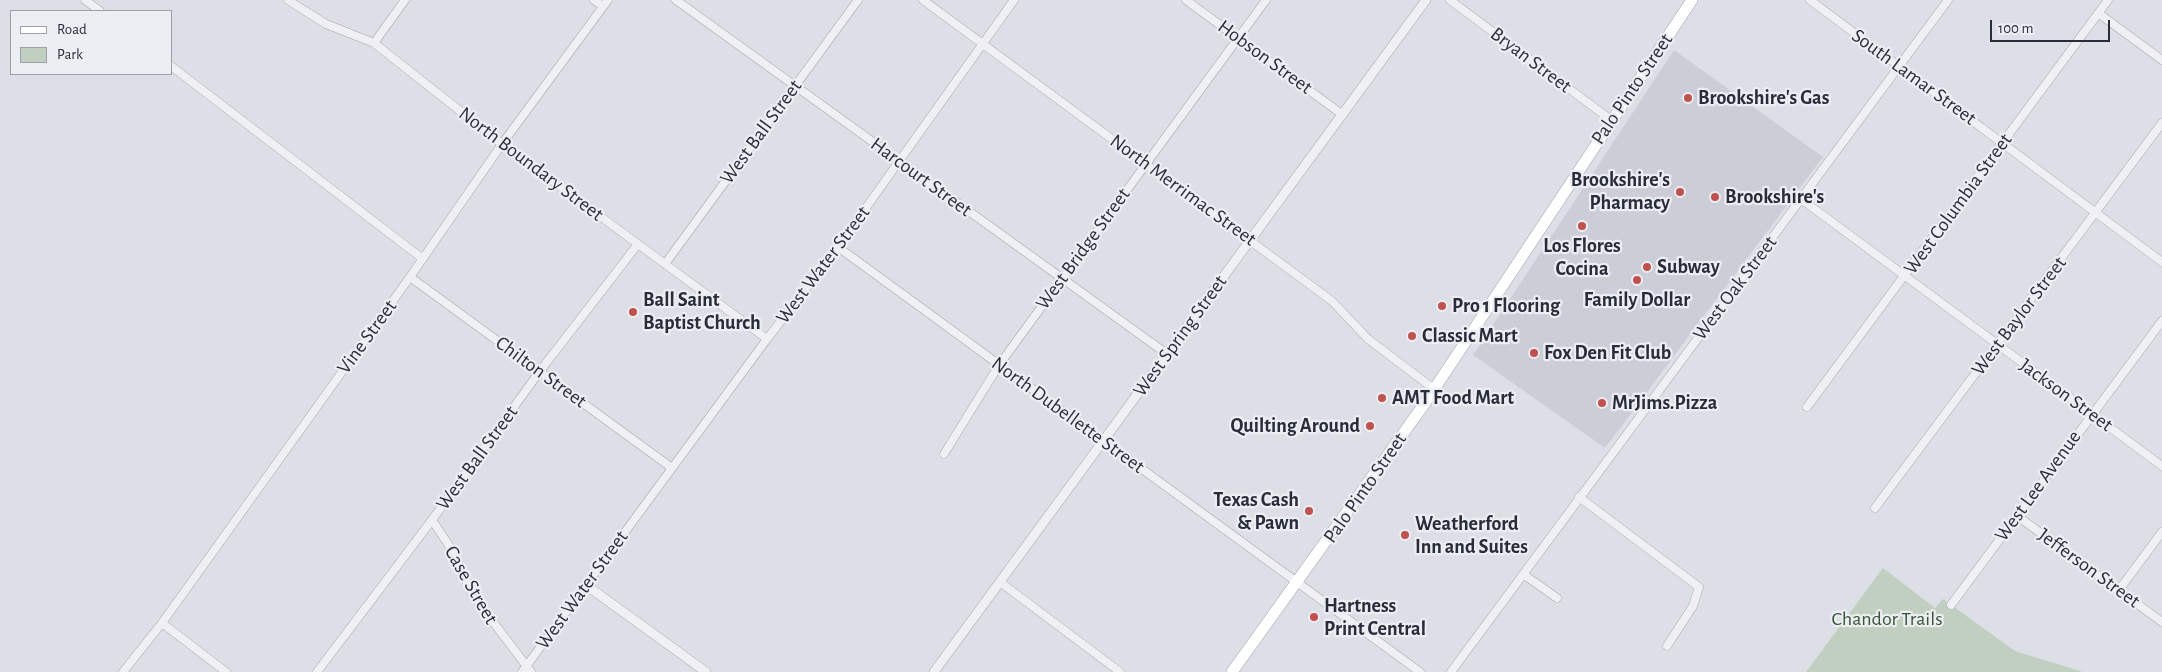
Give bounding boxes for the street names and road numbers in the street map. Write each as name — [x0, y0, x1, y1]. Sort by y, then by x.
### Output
street label: Hobson Street — [1213, 15, 1317, 99]
street label: Bryan Street — [1486, 22, 1576, 98]
street label: South Lamar Street — [1847, 24, 1981, 130]
street label: Palo Pinto Street — [1586, 29, 1678, 149]
street label: West Ball Street — [715, 75, 807, 189]
street label: North Boundary Street — [454, 102, 608, 226]
street label: North Merrimac Street — [1105, 129, 1261, 251]
street label: West Columbia Street — [1899, 129, 2017, 279]
street label: Harcourt Street — [866, 132, 976, 222]
street label: West Bridge Street — [1031, 183, 1135, 315]
street label: West Water Street — [771, 201, 875, 329]
street label: West Oak Street — [1688, 231, 1782, 345]
street label: West Baylor Street — [1966, 252, 2072, 380]
street label: West Spring Street — [1128, 271, 1232, 401]
street label: Vine Street — [332, 295, 402, 379]
street label: Chilton Street — [491, 331, 591, 413]
street label: North Dubellette Street — [987, 351, 1149, 479]
street label: Jackson Street — [2015, 353, 2117, 437]
street label: West Ball Street — [431, 401, 523, 515]
street label: West Lee Avenue — [1990, 426, 2086, 546]
street label: Palo Pinto Street — [1318, 428, 1412, 548]
street label: Jefferson Street — [2033, 523, 2145, 613]
street label: West Water Street — [531, 526, 633, 654]
street label: Case Street — [439, 541, 503, 629]

